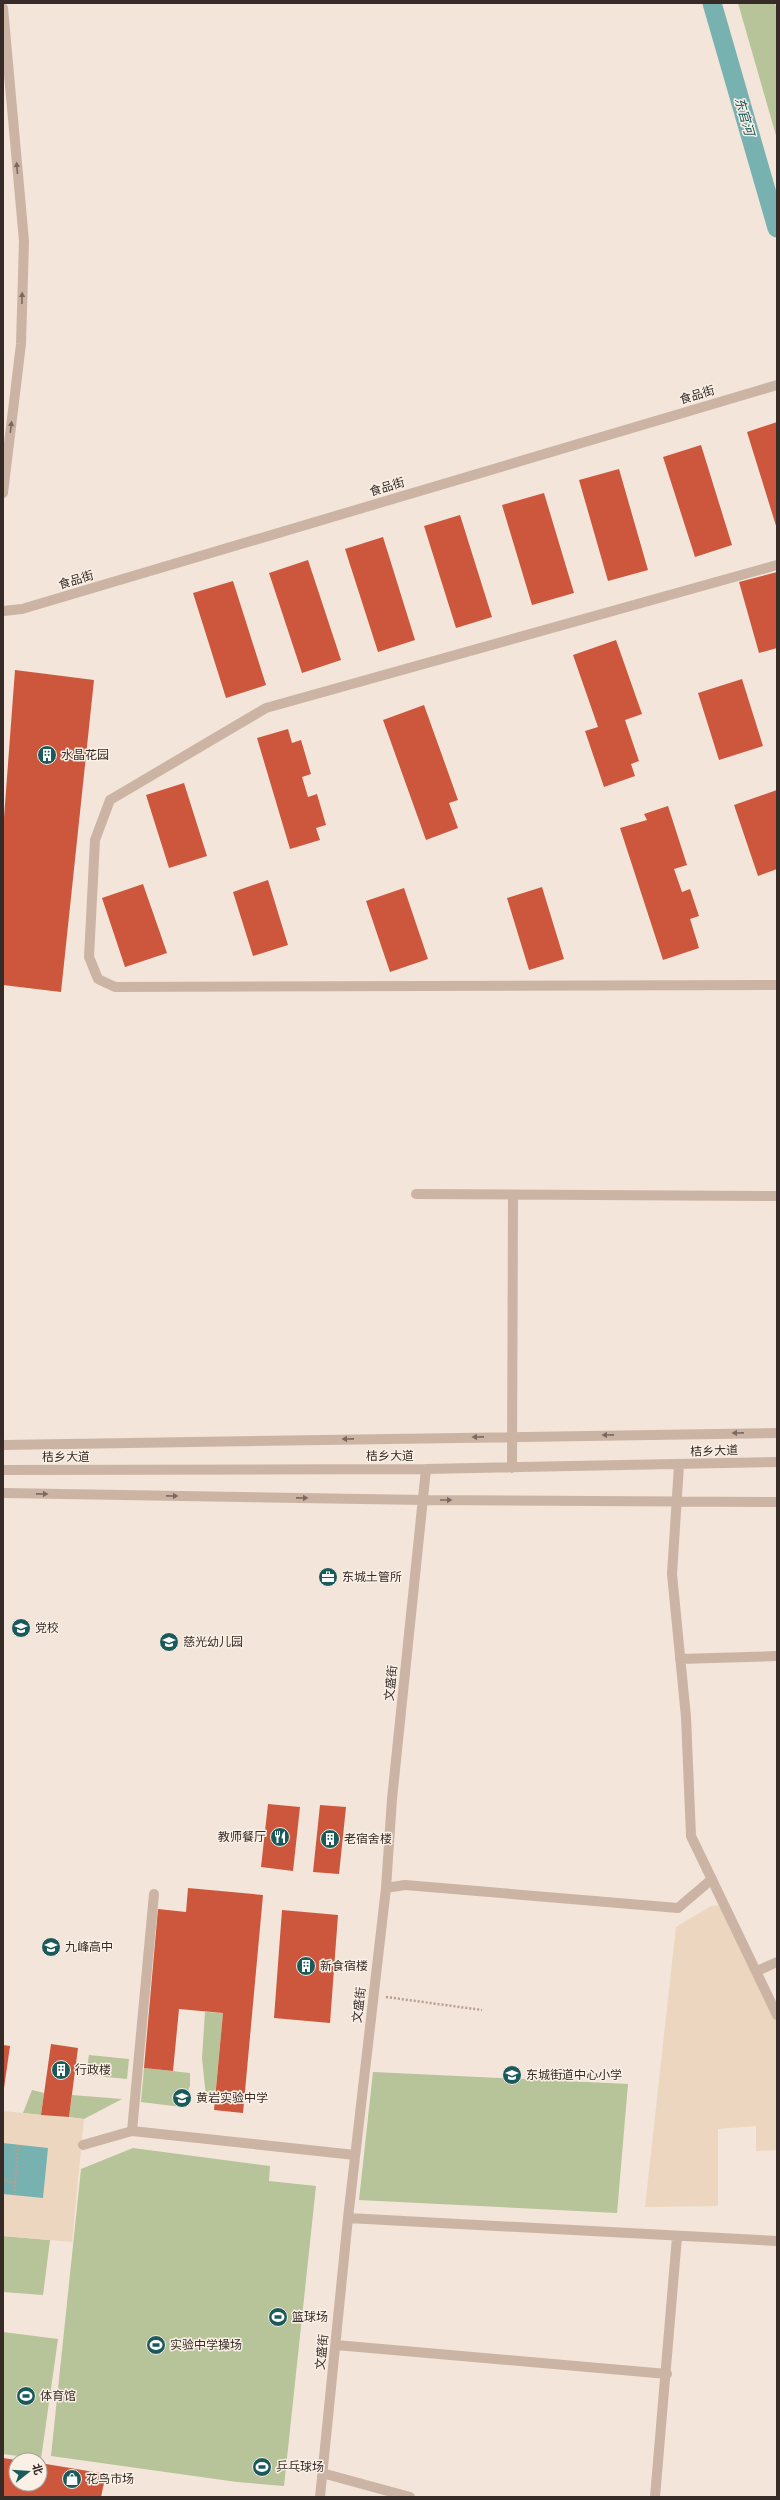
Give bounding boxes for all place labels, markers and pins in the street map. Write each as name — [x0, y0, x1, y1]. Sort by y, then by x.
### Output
building icon: 水晶花园 — [36, 744, 58, 766]
place label: 水晶花园 — [61, 748, 109, 762]
office icon: 东城土管所 — [317, 1566, 339, 1588]
place label: 东城土管所 — [342, 1570, 402, 1584]
school or university icon: 党校 — [10, 1617, 32, 1639]
place label: 党校 — [35, 1621, 59, 1635]
school or university icon: 慈光幼儿园 — [158, 1631, 180, 1653]
place label: 慈光幼儿园 — [183, 1635, 243, 1649]
restaurant icon: 教师餐厅 — [269, 1826, 291, 1848]
building icon: 老宿舍楼 — [319, 1828, 341, 1850]
place label: 教师餐厅 — [218, 1830, 266, 1844]
place label: 老宿舍楼 — [344, 1832, 392, 1846]
school or university icon: 九峰高中 — [40, 1936, 62, 1958]
place label: 九峰高中 — [65, 1940, 113, 1954]
building icon: 新食宿楼 — [295, 1955, 317, 1977]
place label: 新食宿楼 — [320, 1959, 368, 1973]
building icon: 行政楼 — [50, 2059, 72, 2081]
place label: 行政楼 — [75, 2063, 111, 2077]
school or university icon: 东城街道中心小学 — [501, 2064, 523, 2086]
place label: 东城街道中心小学 — [526, 2068, 622, 2082]
school or university icon: 黄岩实验中学 — [171, 2087, 193, 2109]
place label: 黄岩实验中学 — [196, 2091, 268, 2105]
sports icon: 篮球场 — [267, 2306, 289, 2328]
place label: 篮球场 — [292, 2310, 328, 2324]
sports icon: 实验中学操场 — [145, 2334, 167, 2356]
place label: 实验中学操场 — [170, 2338, 242, 2352]
sports icon: 体育馆 — [15, 2385, 37, 2407]
place label: 体育馆 — [40, 2389, 76, 2403]
sports icon: 乒乓球场 — [251, 2456, 273, 2478]
place label: 乒乓球场 — [276, 2460, 324, 2474]
shop icon: 花鸟市场 — [61, 2468, 83, 2490]
place label: 花鸟市场 — [86, 2472, 134, 2486]

